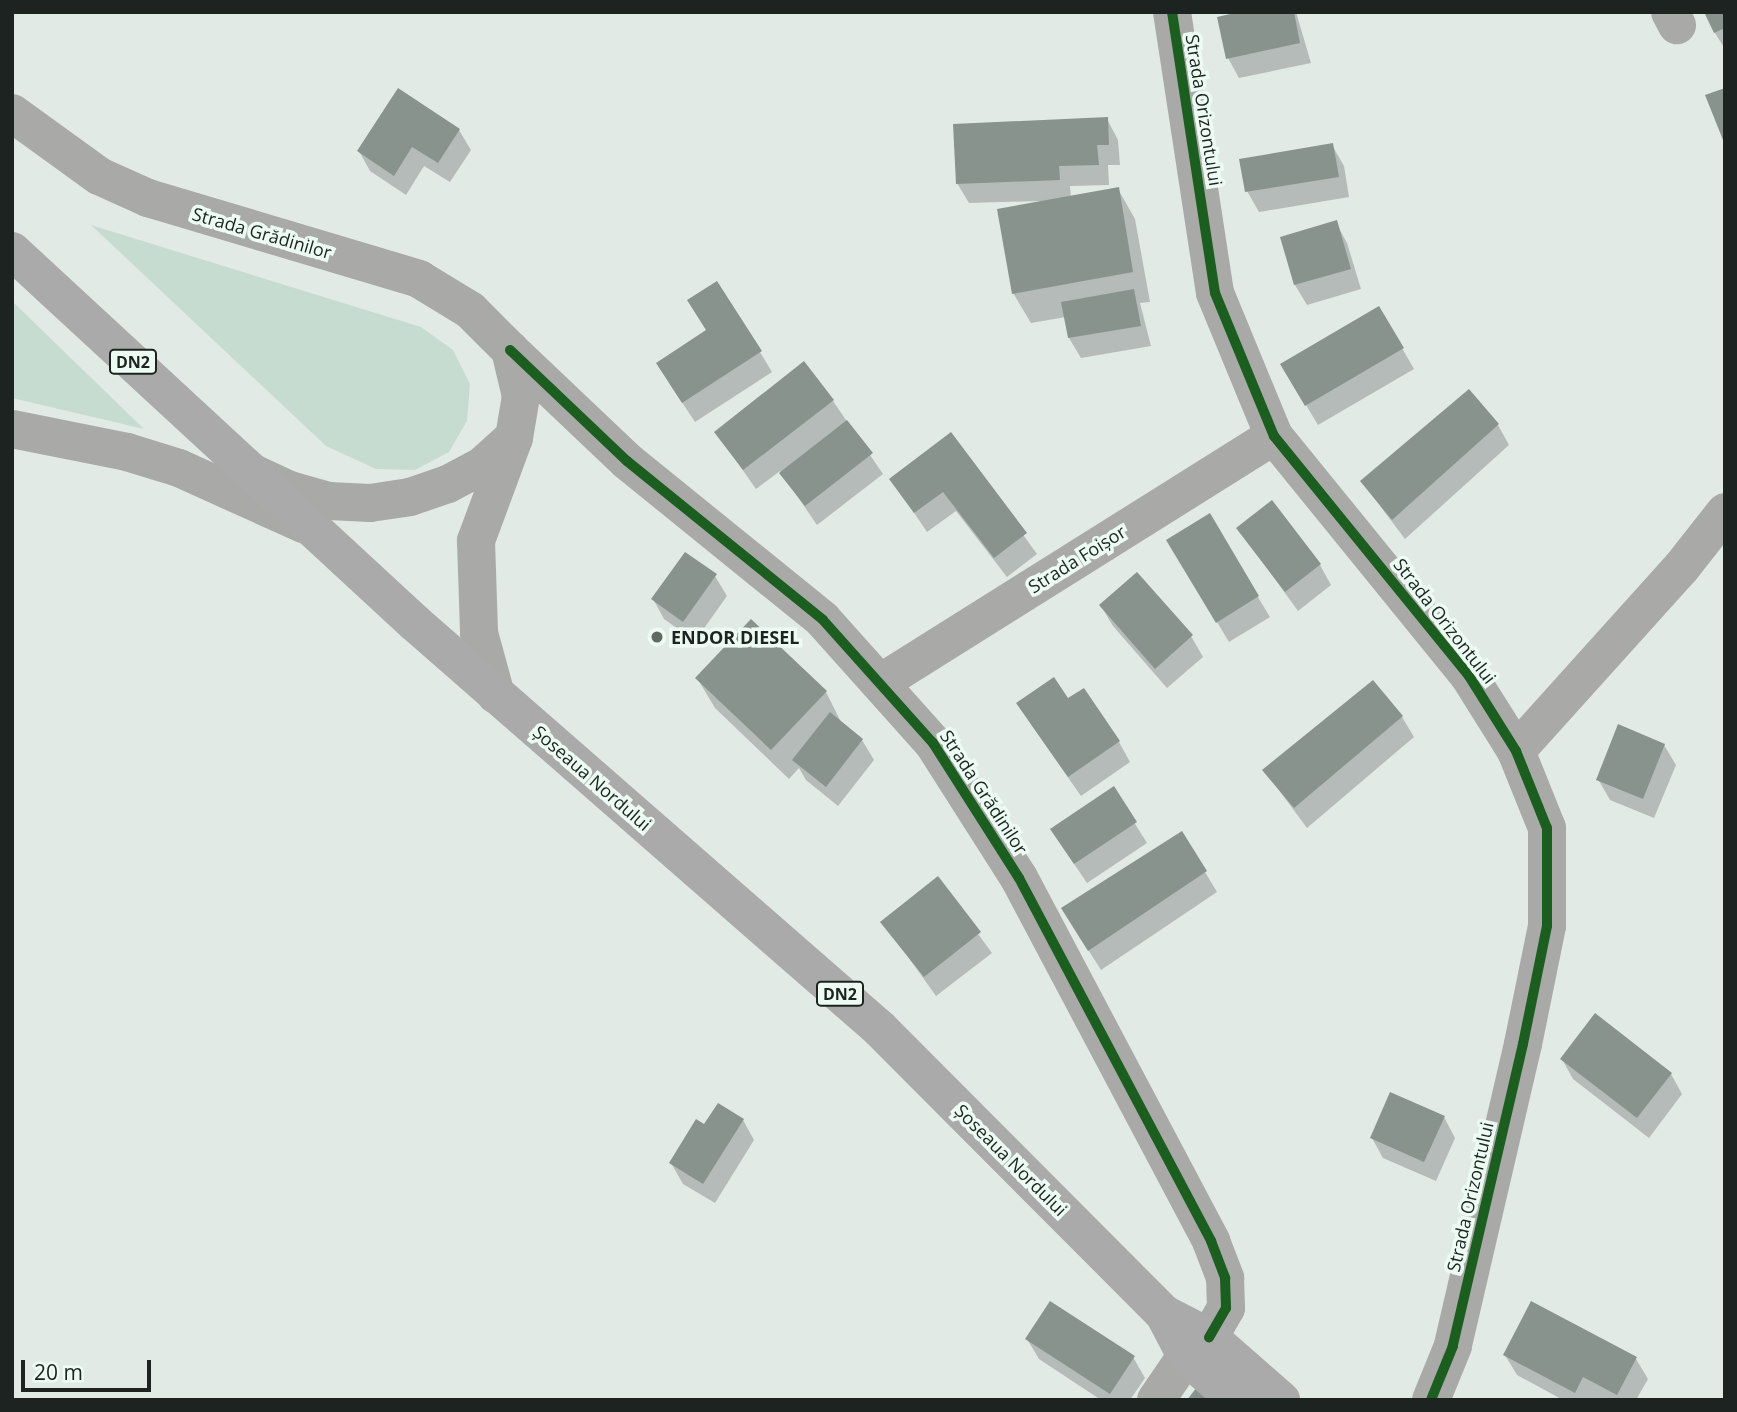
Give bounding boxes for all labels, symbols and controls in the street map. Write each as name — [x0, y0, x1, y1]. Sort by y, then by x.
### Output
street label: Strada Orizontului — [1181, 33, 1227, 187]
street label: Strada Grădinilor — [190, 203, 334, 263]
road number: DN2 — [108, 350, 158, 374]
street label: Strada Foișor — [1024, 520, 1130, 598]
street label: Strada Orizontului — [1389, 554, 1501, 688]
place label: ENDOR DIESEL — [671, 626, 799, 648]
marker: ENDOR DIESEL — [649, 629, 665, 645]
street label: Șoseaua Nordului — [529, 721, 655, 835]
street label: Strada Grădinilor — [936, 726, 1032, 858]
road number: DN2 — [816, 982, 864, 1006]
street label: Șoseaua Nordului — [951, 1100, 1071, 1220]
street label: Strada Orizontului — [1442, 1120, 1498, 1274]
scale bar — [24, 1346, 154, 1390]
text: 20 m — [34, 1358, 83, 1386]

